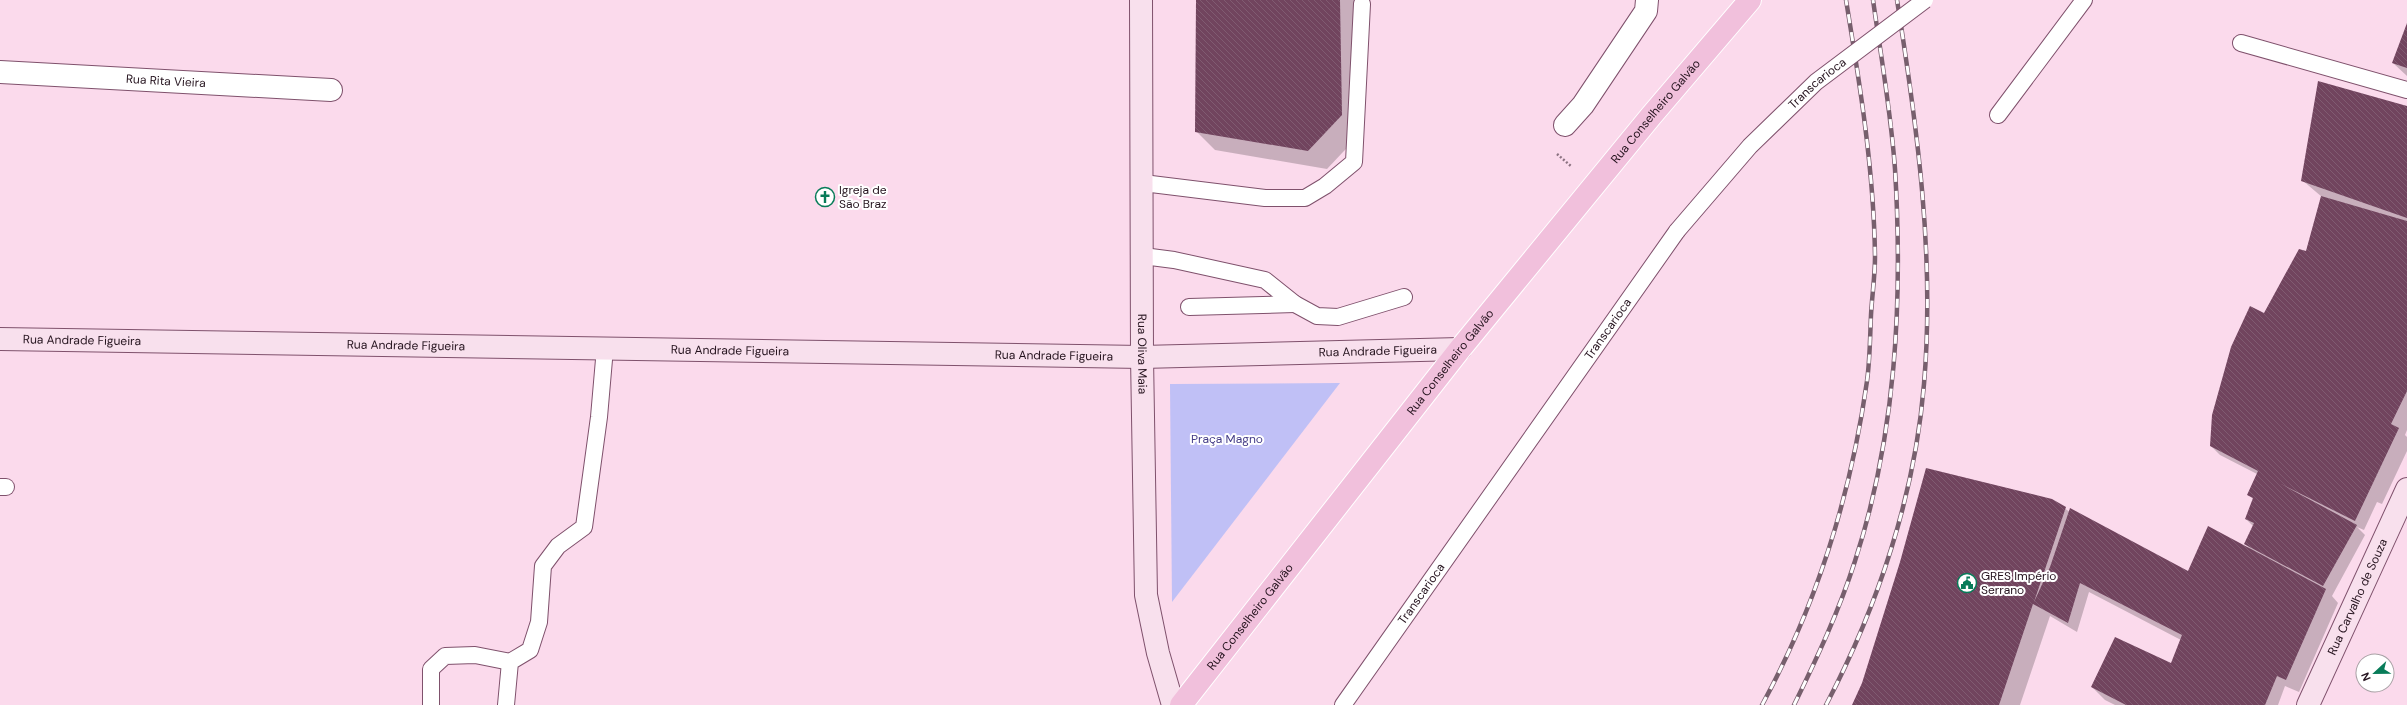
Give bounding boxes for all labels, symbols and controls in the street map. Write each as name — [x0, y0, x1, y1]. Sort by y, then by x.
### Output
street label: Transcarioca — [1785, 54, 1849, 113]
street label: Rua Conselheiro Galvão — [1607, 56, 1704, 167]
street label: Rua Rita Vieira — [125, 71, 206, 91]
place label: Igreja de São Braz — [839, 182, 887, 212]
church icon: Igreja de São Braz — [814, 186, 836, 208]
street label: Transcarioca — [1581, 295, 1635, 363]
street label: Rua Conselheiro Galvão — [1403, 306, 1497, 418]
street label: Rua Oliva Maia — [1134, 314, 1151, 394]
street label: Rua Andrade Figueira — [23, 331, 141, 349]
street label: Rua Andrade Figueira — [347, 336, 465, 354]
street label: Rua Andrade Figueira — [671, 342, 789, 359]
street label: Rua Andrade Figueira — [1318, 342, 1437, 361]
street label: Rua Andrade Figueira — [995, 347, 1113, 365]
park label: Praça Magno — [1191, 431, 1263, 447]
street label: Rua Carvalho de Souza — [2324, 536, 2391, 658]
street label: Rua Conselheiro Galvão — [1203, 560, 1297, 673]
street label: Transcarioca — [1394, 560, 1448, 628]
place label: GRES Império Serrano — [1981, 568, 2056, 598]
public building icon: GRES Império Serrano — [1956, 572, 1978, 594]
north arrow — [2355, 653, 2395, 693]
text: N — [2358, 670, 2374, 683]

